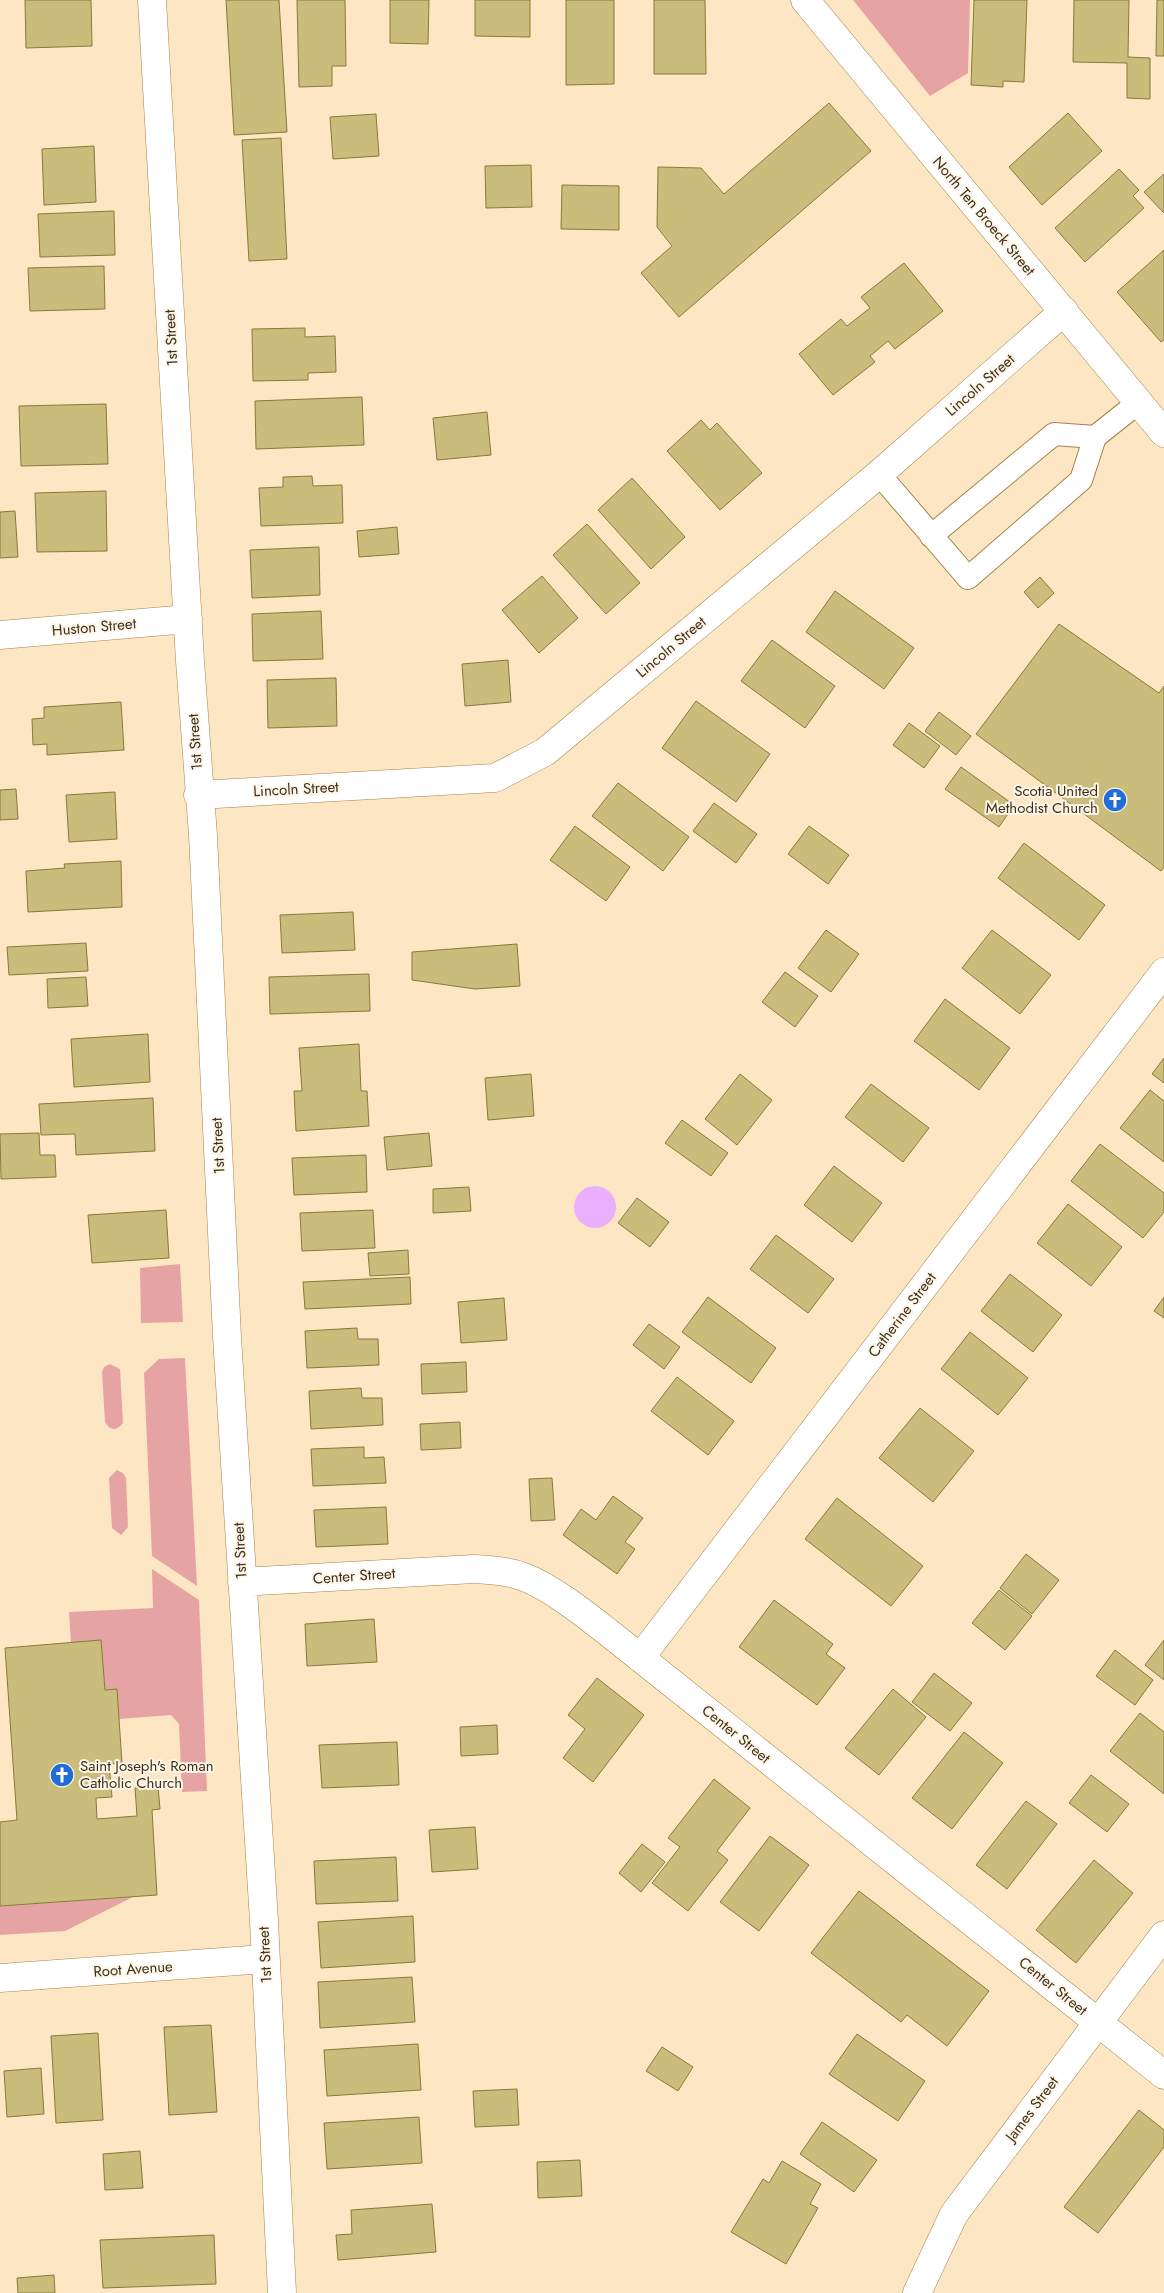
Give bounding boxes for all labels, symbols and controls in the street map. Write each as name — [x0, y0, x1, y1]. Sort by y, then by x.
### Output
street label: North Ten Broeck Street — [927, 152, 1041, 281]
street label: 1st Street — [159, 309, 183, 367]
street label: Lincoln Street — [941, 348, 1020, 421]
street label: Lincoln Street — [631, 611, 711, 683]
street label: Huston Street — [51, 612, 137, 642]
street label: 1st Street — [182, 713, 208, 771]
street label: Lincoln Street — [253, 776, 340, 802]
place label: Scotia United Methodist Church — [986, 780, 1098, 819]
church icon: Scotia United Methodist Church — [1102, 787, 1128, 813]
street label: 1st Street — [206, 1117, 230, 1175]
street label: Catherine Street — [863, 1267, 942, 1362]
street label: 1st Street — [228, 1522, 252, 1580]
street label: Center Street — [312, 1562, 396, 1590]
street label: Center Street — [697, 1699, 775, 1769]
place label: Saint Joseph's Roman Catholic Church — [80, 1755, 214, 1794]
church icon: Saint Joseph's Roman Catholic Church — [49, 1762, 75, 1788]
street label: 1st Street — [253, 1926, 277, 1984]
street label: Center Street — [1014, 1951, 1092, 2021]
street label: Root Avenue — [93, 1955, 174, 1983]
street label: James Street — [999, 2071, 1064, 2148]

